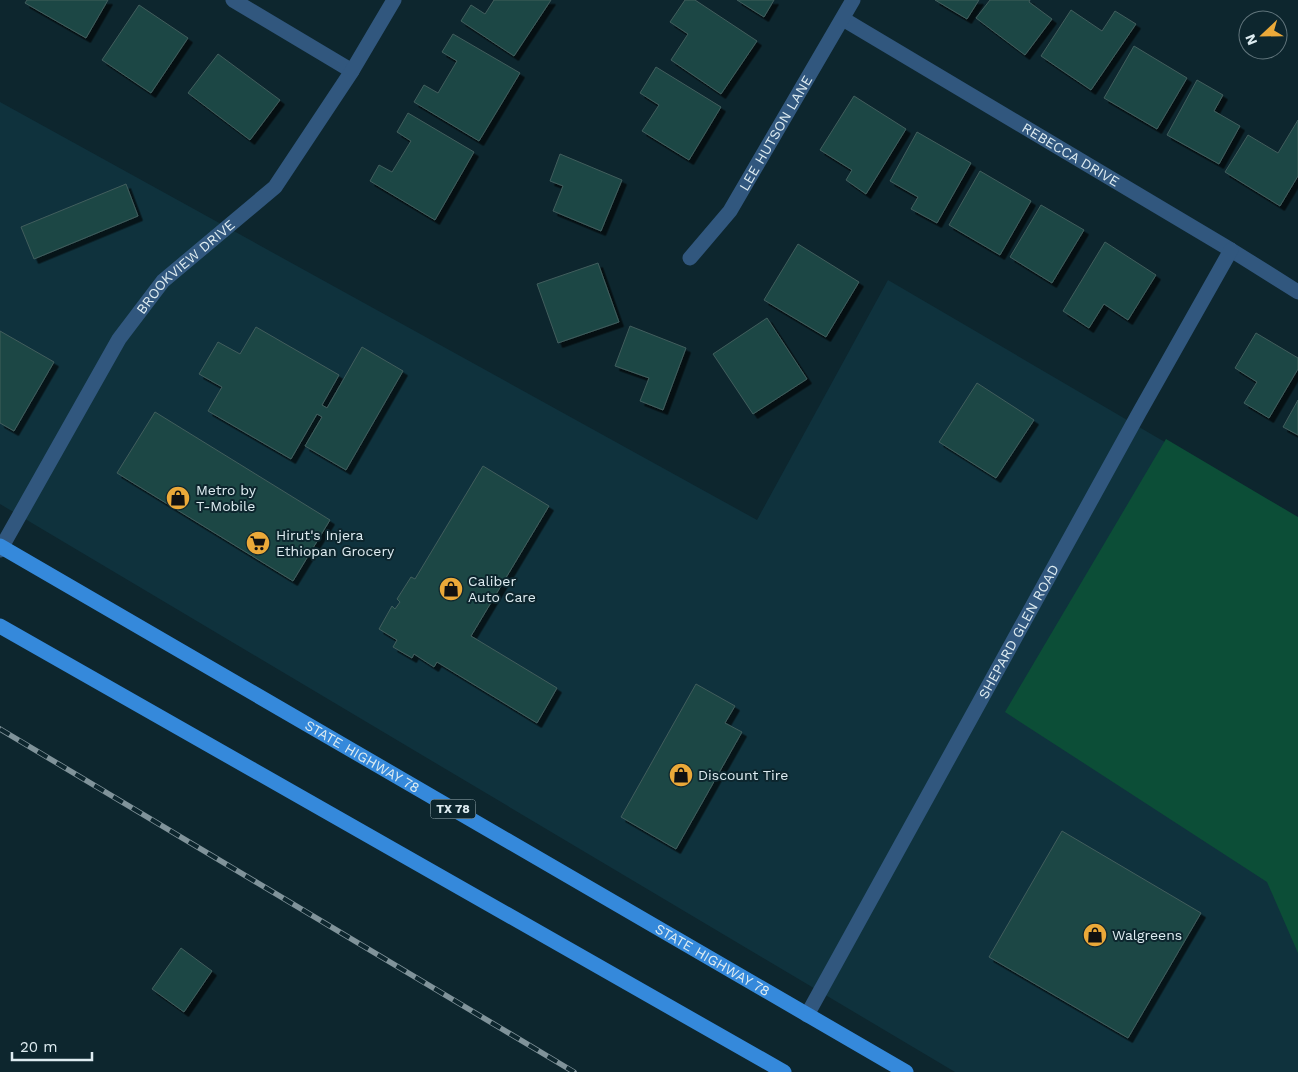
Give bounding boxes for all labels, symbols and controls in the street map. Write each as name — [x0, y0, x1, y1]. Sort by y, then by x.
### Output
north arrow — [1238, 10, 1288, 60]
text: N — [1242, 32, 1260, 48]
street label: LEE HUTSON LANE — [736, 72, 815, 193]
street label: REBECCA DRIVE — [1019, 119, 1122, 190]
street label: BROOKVIEW DRIVE — [133, 216, 238, 317]
place label: Metro by T-Mobile — [196, 482, 257, 514]
shop icon: Metro by T-Mobile — [165, 485, 191, 511]
place label: Hirut's Injera Ethiopan Grocery — [276, 527, 395, 559]
supermarket icon: Hirut's Injera Ethiopan Grocery — [245, 530, 271, 556]
street label: SHEPARD GLEN ROAD — [975, 562, 1062, 701]
place label: Caliber Auto Care — [468, 573, 536, 605]
shop icon: Caliber Auto Care — [438, 576, 464, 602]
street label: STATE HIGHWAY 78 — [302, 717, 423, 796]
shop icon: Discount Tire — [668, 762, 694, 788]
place label: Discount Tire — [698, 767, 788, 783]
road number: TX 78 — [430, 800, 476, 819]
street label: STATE HIGHWAY 78 — [652, 920, 773, 999]
shop icon: Walgreens — [1082, 922, 1108, 948]
place label: Walgreens — [1112, 927, 1182, 943]
scale bar — [12, 1030, 92, 1062]
text: 20 m — [20, 1038, 58, 1056]

